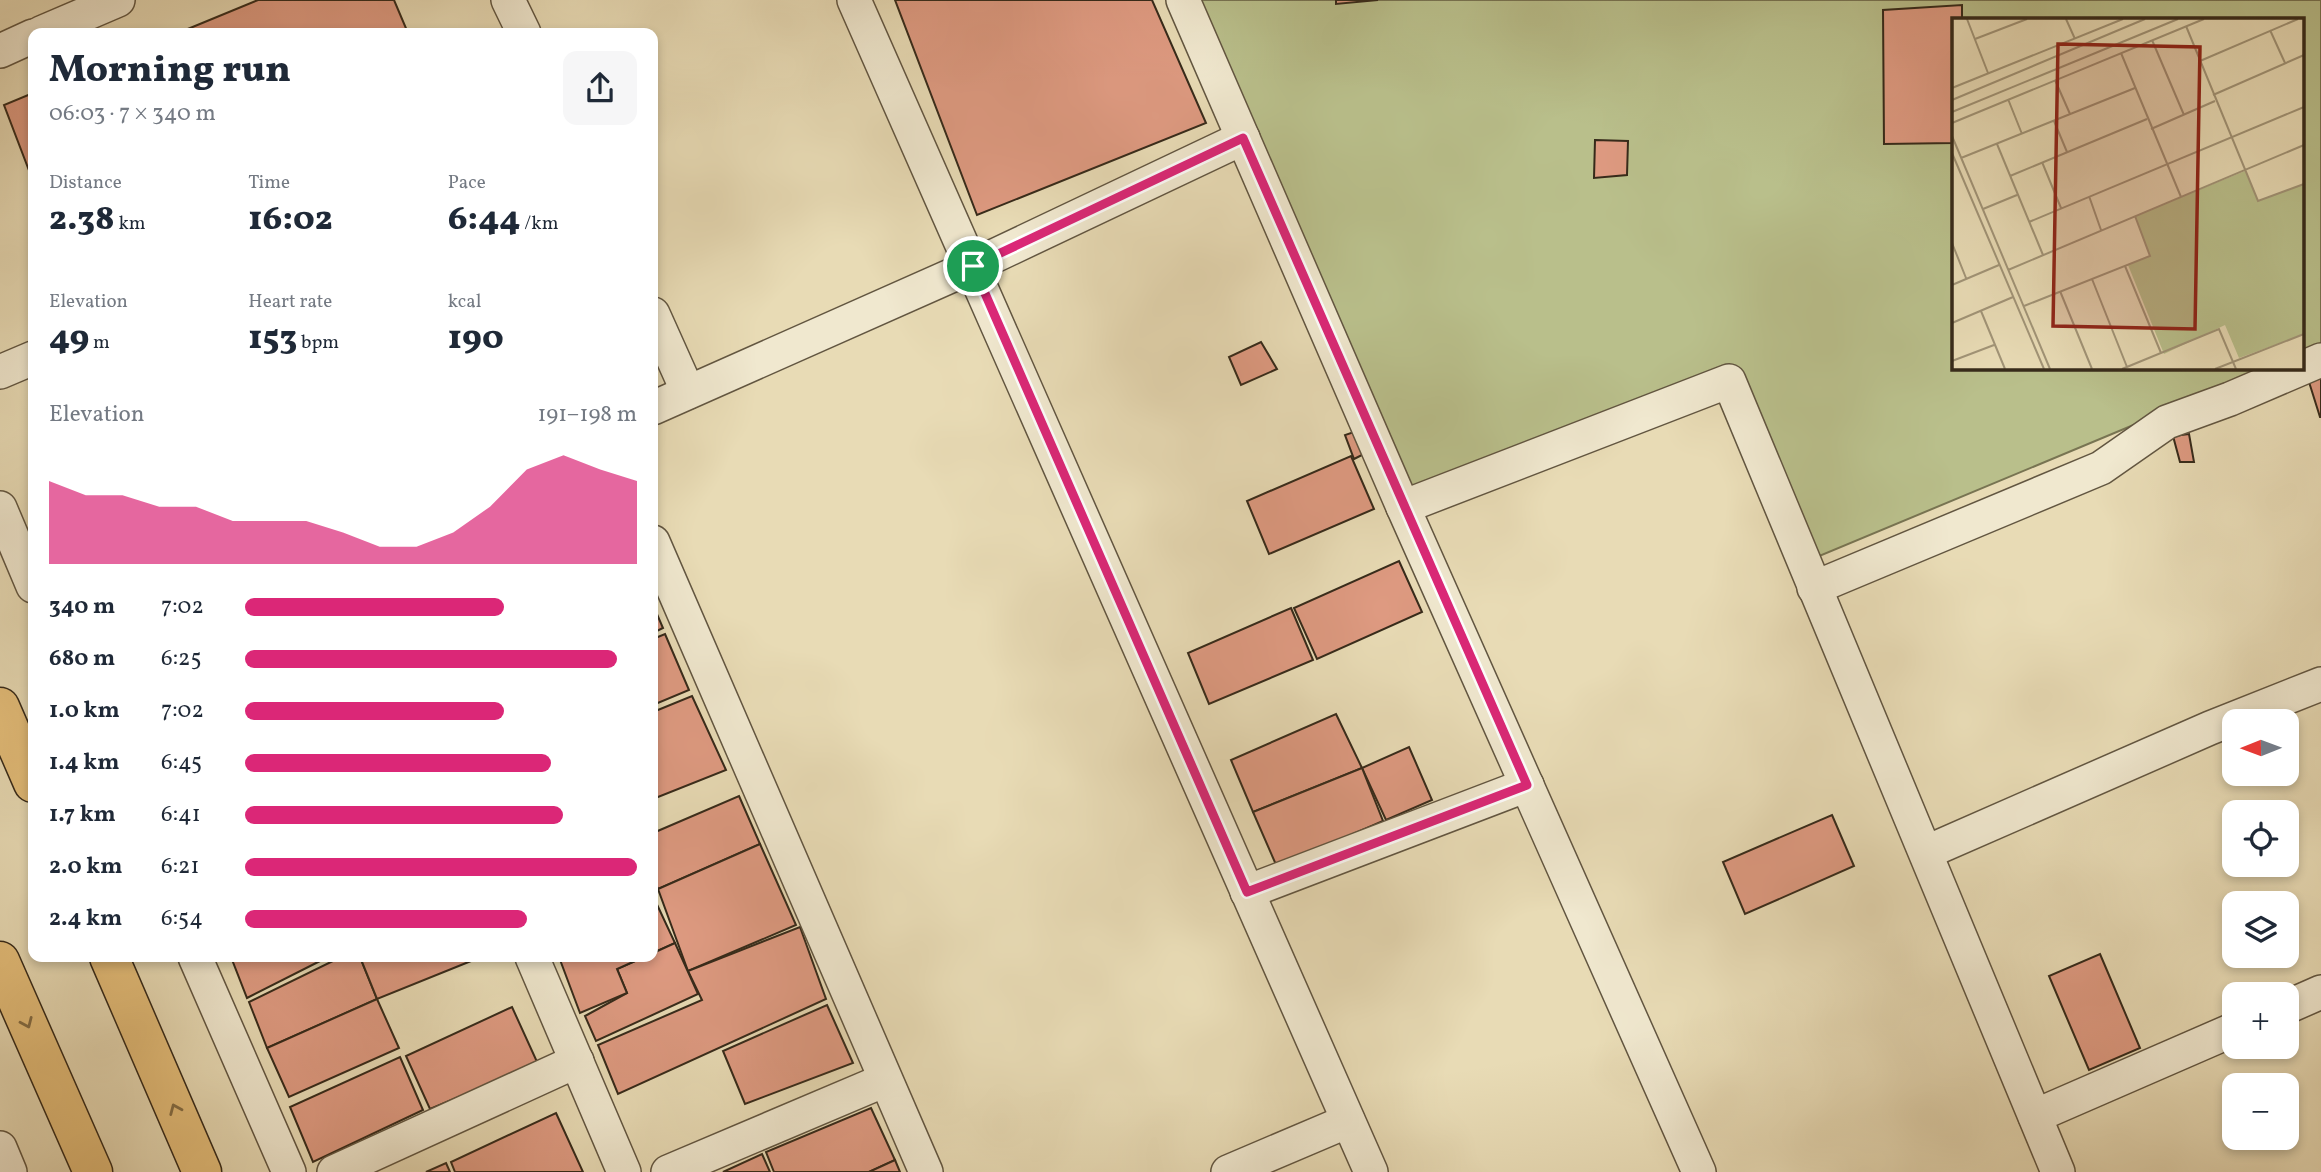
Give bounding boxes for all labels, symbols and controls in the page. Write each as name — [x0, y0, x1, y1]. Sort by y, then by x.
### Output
inset map — [1952, 18, 2304, 369]
text: Morning run — [49, 45, 291, 98]
button: share — [563, 51, 637, 125]
text: 06:03 · 7 × 340 m — [49, 98, 216, 130]
text: Distance — [49, 170, 122, 196]
text: Time — [248, 170, 290, 196]
text: Pace — [448, 170, 486, 196]
text: 2.38 — [49, 196, 115, 244]
text: 16:02 — [248, 196, 333, 244]
text: 6:44 — [448, 196, 521, 244]
text: km — [115, 211, 146, 237]
text: /km — [521, 211, 558, 237]
pin — [943, 236, 1003, 296]
icon: arrive — [954, 247, 992, 285]
text: Elevation — [49, 289, 128, 315]
text: Heart rate — [248, 289, 332, 315]
text: kcal — [448, 289, 481, 315]
text: 49 — [49, 315, 89, 363]
text: 153 — [248, 315, 297, 363]
text: 190 — [448, 315, 504, 363]
text: m — [89, 330, 110, 356]
text: bpm — [297, 330, 339, 356]
text: Elevation — [49, 399, 145, 431]
text: 191–198 m — [537, 399, 637, 431]
text: 340 m — [49, 591, 115, 623]
text: 7:02 — [161, 591, 204, 623]
text: 680 m — [49, 643, 115, 675]
text: 6:25 — [161, 643, 201, 675]
text: 1.0 km — [49, 695, 120, 727]
text: 7:02 — [161, 695, 204, 727]
north arrow — [2222, 709, 2300, 786]
map controls — [2222, 709, 2299, 1150]
text: 1.4 km — [49, 747, 120, 779]
text: 6:45 — [161, 747, 202, 779]
text: 1.7 km — [49, 799, 116, 831]
text: 6:41 — [161, 799, 201, 831]
button: locate — [2222, 800, 2299, 877]
text: 2.0 km — [49, 851, 122, 883]
text: 6:21 — [161, 851, 199, 883]
button: layers — [2222, 891, 2299, 968]
text: 2.4 km — [49, 903, 122, 935]
text: 6:54 — [161, 903, 203, 935]
button: + — [2222, 982, 2299, 1059]
one-way arrow — [19, 1016, 33, 1028]
button: − — [2222, 1073, 2299, 1150]
one-way arrow — [169, 1104, 183, 1117]

